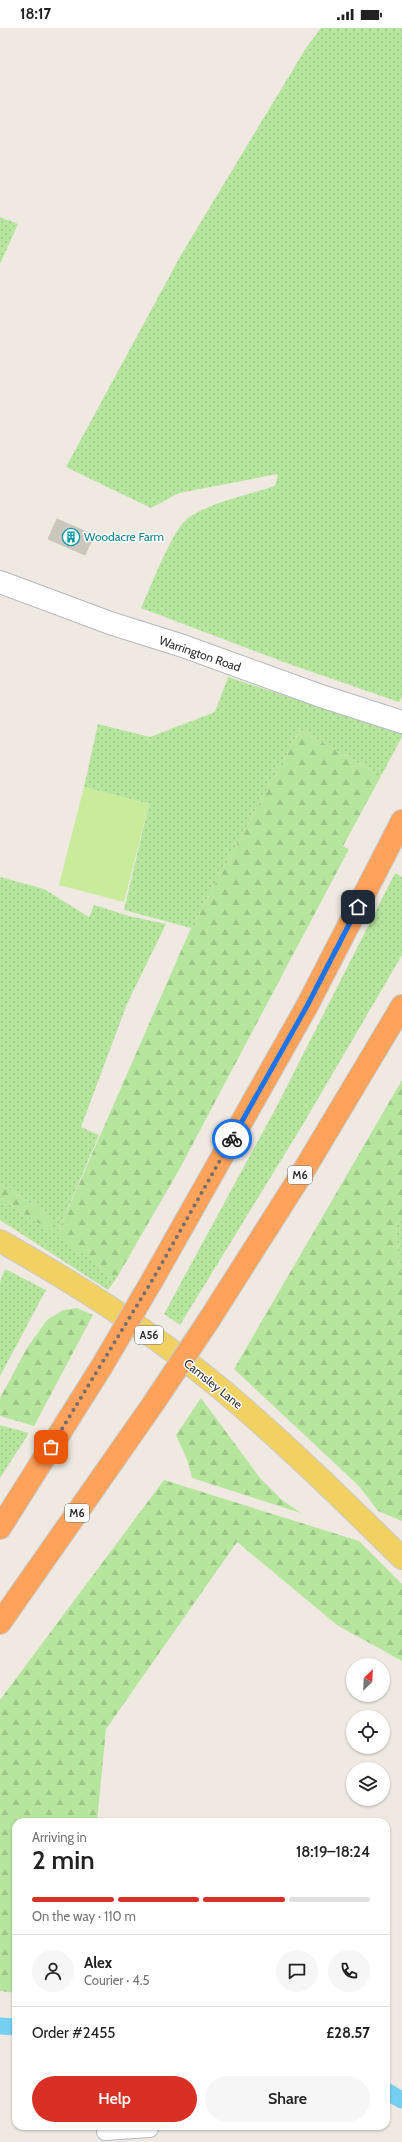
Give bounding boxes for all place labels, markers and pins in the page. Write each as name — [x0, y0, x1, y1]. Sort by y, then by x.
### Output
building icon: Woodacre Farm — [61, 527, 81, 547]
place label: Woodacre Farm — [84, 529, 164, 544]
pin — [341, 890, 375, 924]
pin — [34, 1430, 68, 1464]

